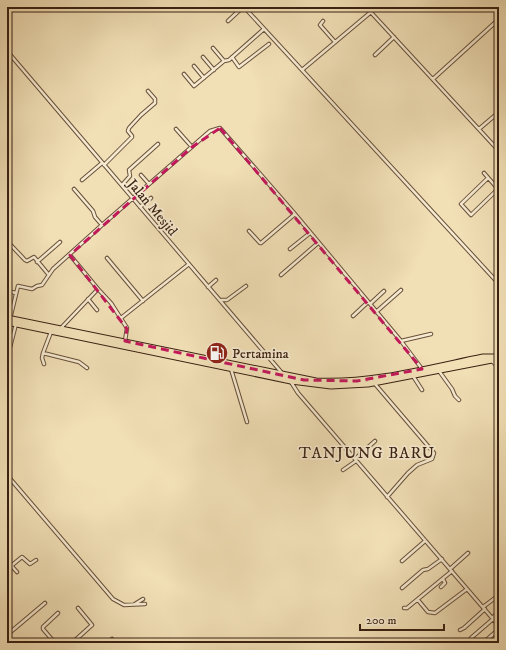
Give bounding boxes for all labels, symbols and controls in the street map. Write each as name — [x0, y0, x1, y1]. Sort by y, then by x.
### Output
street label: Jalan Mesjid — [122, 174, 181, 240]
fuel station icon: Pertamina — [204, 340, 230, 366]
place label: Pertamina — [232, 345, 289, 363]
district label: TANJUNG BARU — [299, 443, 435, 463]
scale bar — [360, 606, 444, 632]
text: 200 m — [366, 613, 396, 628]

